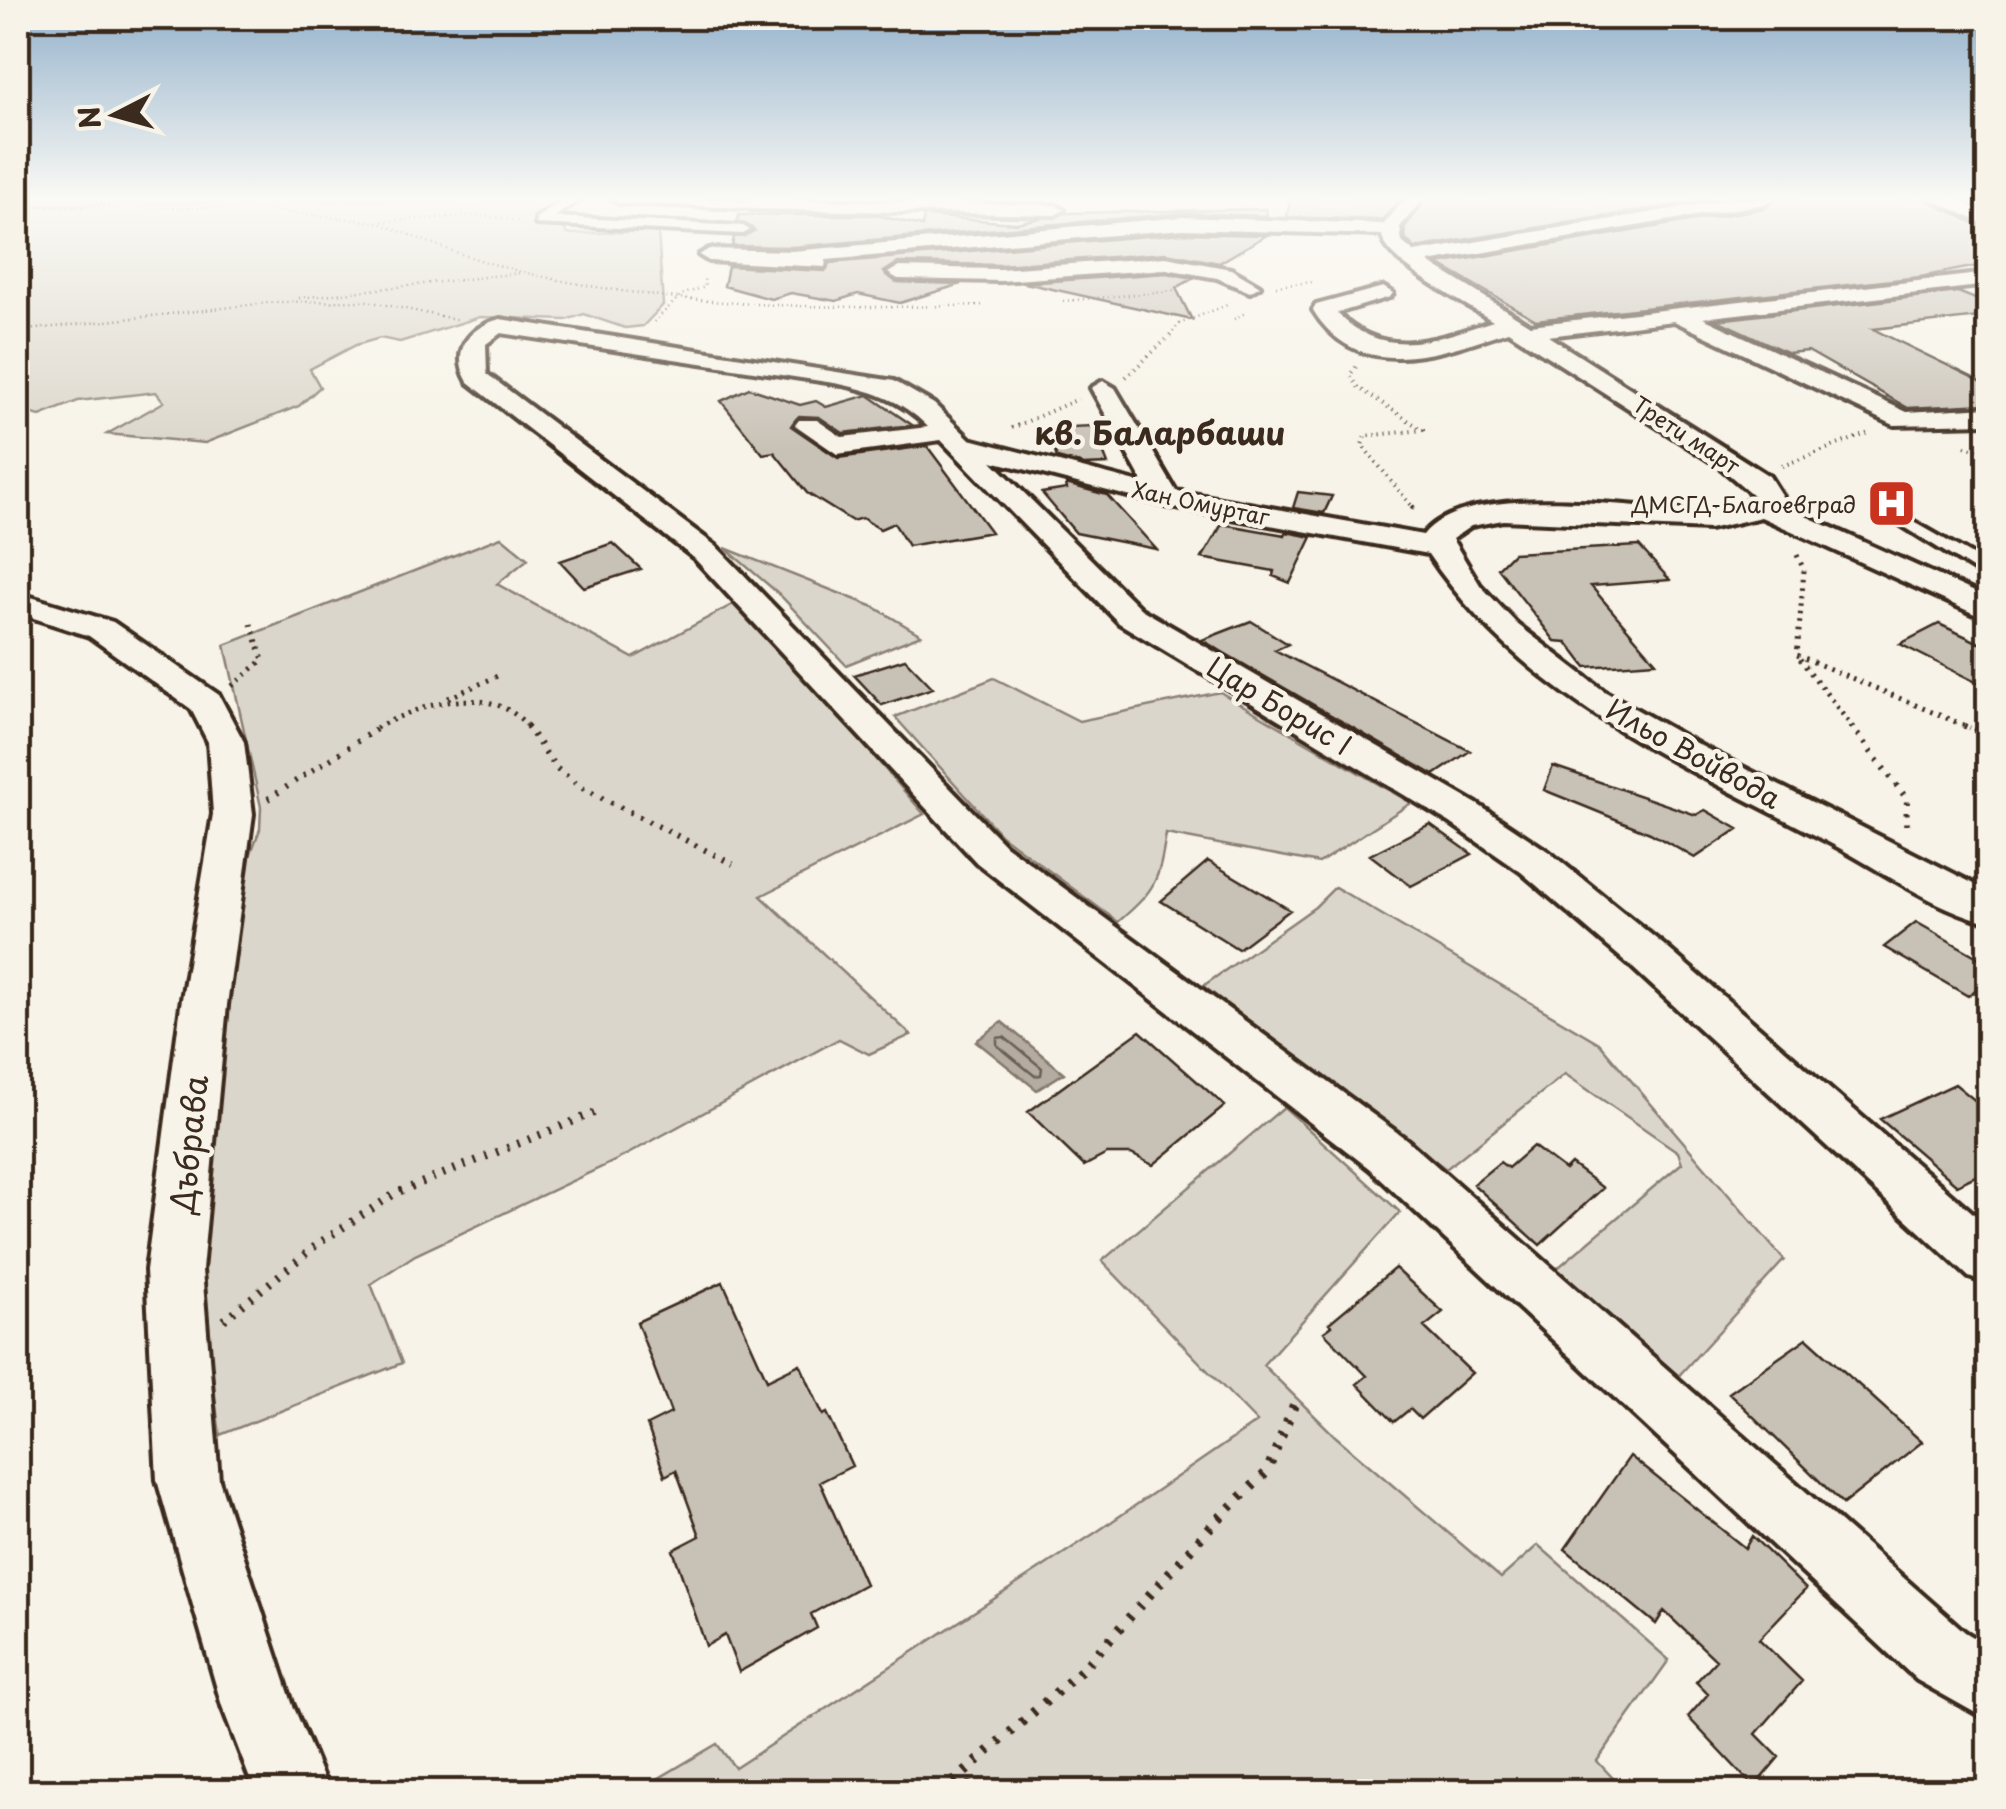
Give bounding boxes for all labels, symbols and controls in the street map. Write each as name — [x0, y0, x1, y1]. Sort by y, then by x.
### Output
north arrow — [65, 65, 165, 165]
text: N — [66, 104, 111, 131]
street label: Трети март — [1627, 387, 1747, 481]
district label: кв. Баларбаши — [1034, 408, 1286, 456]
street label: Хан Омуртаг — [1129, 471, 1274, 533]
hospital icon: ДМСГД-Благоевград — [1865, 477, 1917, 529]
place label: ДМСГД-Благоевград — [1631, 487, 1856, 520]
street label: Цар Борис I — [1199, 645, 1361, 765]
street label: Ильо Войвода — [1599, 687, 1790, 819]
street label: Дъбрава — [157, 1073, 219, 1216]

